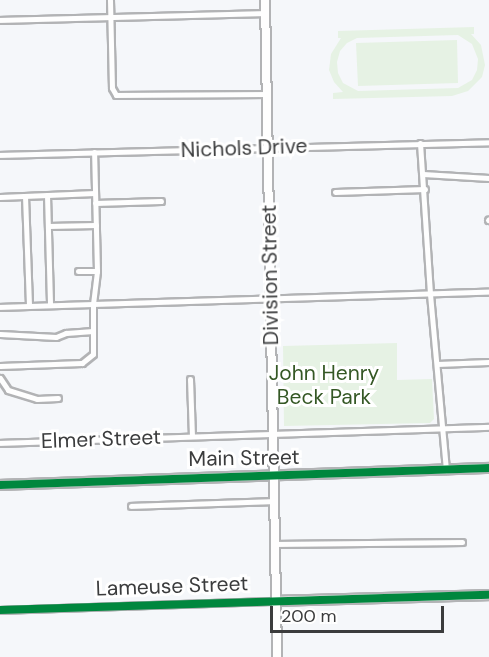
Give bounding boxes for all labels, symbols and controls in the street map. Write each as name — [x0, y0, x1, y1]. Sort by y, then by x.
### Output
street label: Nichols Drive — [180, 133, 308, 163]
street label: Division Street — [256, 204, 284, 346]
park label: John Henry Beck Park — [269, 360, 379, 410]
street label: Elmer Street — [41, 424, 161, 454]
street label: Main Street — [188, 444, 300, 472]
street label: Lameuse Street — [95, 571, 249, 601]
scale bar — [273, 594, 447, 632]
text: 200 m — [281, 604, 337, 628]

